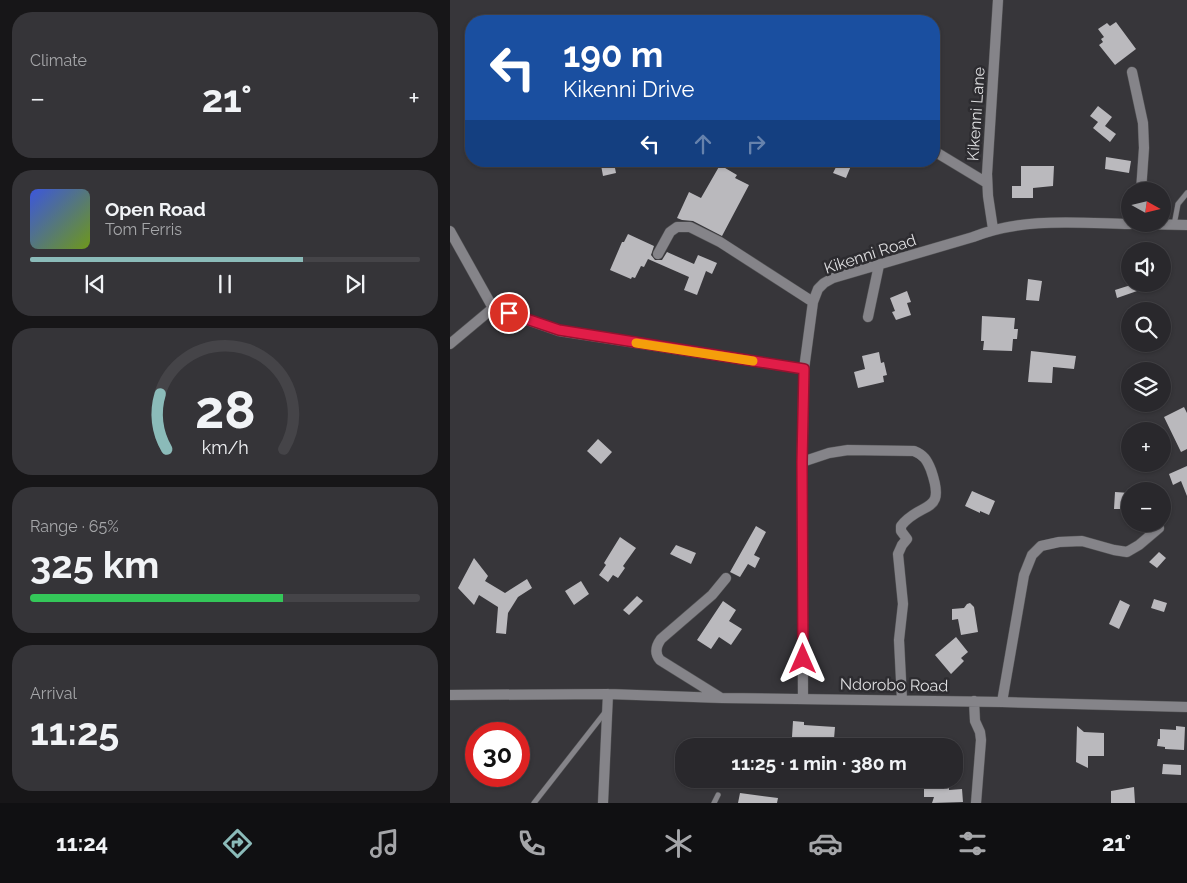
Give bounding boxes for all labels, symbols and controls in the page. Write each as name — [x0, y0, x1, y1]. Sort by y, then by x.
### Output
text: 190 m — [563, 34, 663, 75]
icon: left — [480, 35, 545, 100]
text: Climate — [30, 51, 87, 70]
street label: Kikenni Lane — [963, 66, 989, 162]
text: 21° — [202, 76, 252, 121]
text: Kikenni Drive — [563, 76, 694, 102]
text: − — [30, 82, 45, 115]
text: + — [408, 82, 420, 115]
icon: left — [636, 130, 664, 158]
icon: ahead — [689, 130, 717, 158]
icon: right — [742, 130, 770, 158]
north arrow — [1121, 182, 1171, 232]
map controls — [1121, 182, 1171, 532]
text: Open Road — [105, 198, 206, 220]
text: Tom Ferris — [105, 220, 182, 239]
street label: Kikenni Road — [821, 230, 919, 278]
button: sound — [1121, 242, 1171, 292]
icon: previous — [81, 270, 109, 298]
icon: pause — [211, 270, 239, 298]
icon: next — [341, 270, 369, 298]
pin — [488, 292, 530, 334]
icon: arrive — [495, 299, 523, 327]
button: search — [1121, 302, 1171, 352]
button: layers — [1121, 362, 1171, 412]
text: 28 — [195, 379, 255, 440]
button: + — [1121, 422, 1171, 472]
text: km/h — [201, 437, 249, 458]
button: − — [1121, 482, 1171, 532]
text: Range · 65% — [30, 517, 119, 536]
text: 325 km — [30, 542, 159, 587]
position arrow — [776, 632, 828, 684]
street label: Ndorobo Road — [840, 675, 948, 695]
text: Arrival — [30, 684, 77, 703]
text: 11:25 — [30, 709, 119, 754]
speed limit sign: 30 — [465, 722, 530, 787]
text: 11:25 · 1 min · 380 m — [731, 752, 907, 774]
icon: directions — [220, 826, 255, 861]
icon: music — [367, 826, 402, 861]
icon: phone — [514, 826, 549, 861]
icon: climate — [661, 826, 696, 861]
icon: car — [808, 826, 843, 861]
icon: filters — [955, 826, 990, 861]
text: 11:24 — [56, 830, 108, 856]
text: 21° — [1102, 830, 1131, 856]

